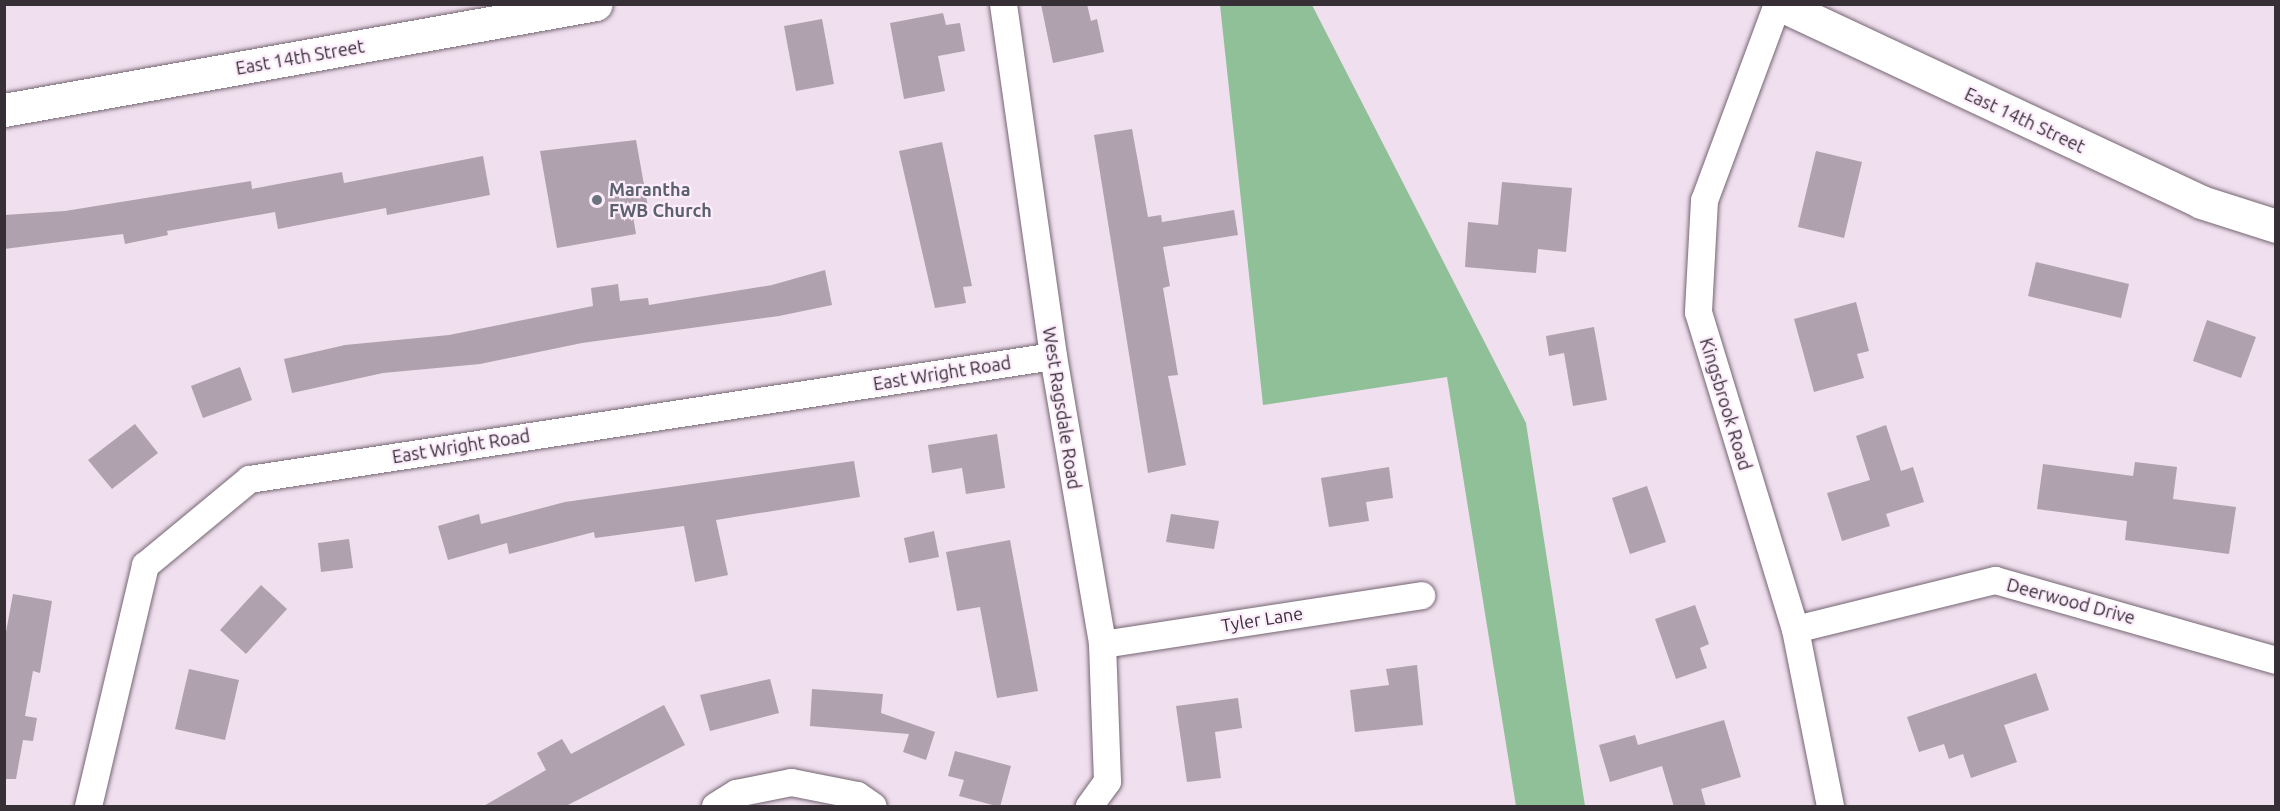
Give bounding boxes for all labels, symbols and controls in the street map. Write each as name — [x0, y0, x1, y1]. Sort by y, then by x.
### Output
street label: East 14th Street — [234, 35, 366, 79]
street label: East 14th Street — [1961, 83, 2089, 157]
place label: Marantha FWB Church — [609, 179, 712, 222]
marker: Marantha FWB Church — [590, 193, 604, 207]
street label: West Ragsdale Road — [1039, 325, 1085, 491]
street label: Kingsbrook Road — [1696, 335, 1756, 473]
street label: East Wright Road — [872, 351, 1012, 395]
street label: East Wright Road — [391, 424, 531, 468]
street label: Deerwood Drive — [2004, 573, 2138, 629]
street label: Tyler Lane — [1220, 602, 1304, 636]

